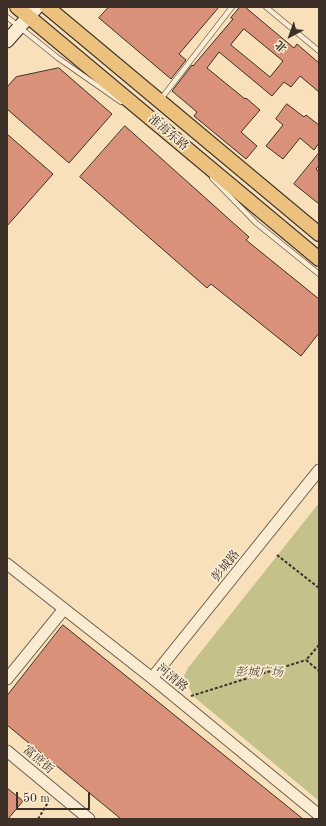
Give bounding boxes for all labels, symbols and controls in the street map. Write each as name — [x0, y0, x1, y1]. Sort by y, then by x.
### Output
north arrow — [270, 16, 310, 56]
text: 北 — [274, 38, 290, 53]
street label: 淮海东路 — [145, 112, 191, 154]
street label: 彭城路 — [209, 547, 243, 585]
street label: 河清路 — [153, 661, 191, 695]
park label: 彭城广场 — [235, 666, 283, 680]
street label: 富庶街 — [20, 743, 56, 777]
scale bar — [18, 784, 92, 810]
text: 50 m — [23, 793, 50, 805]

